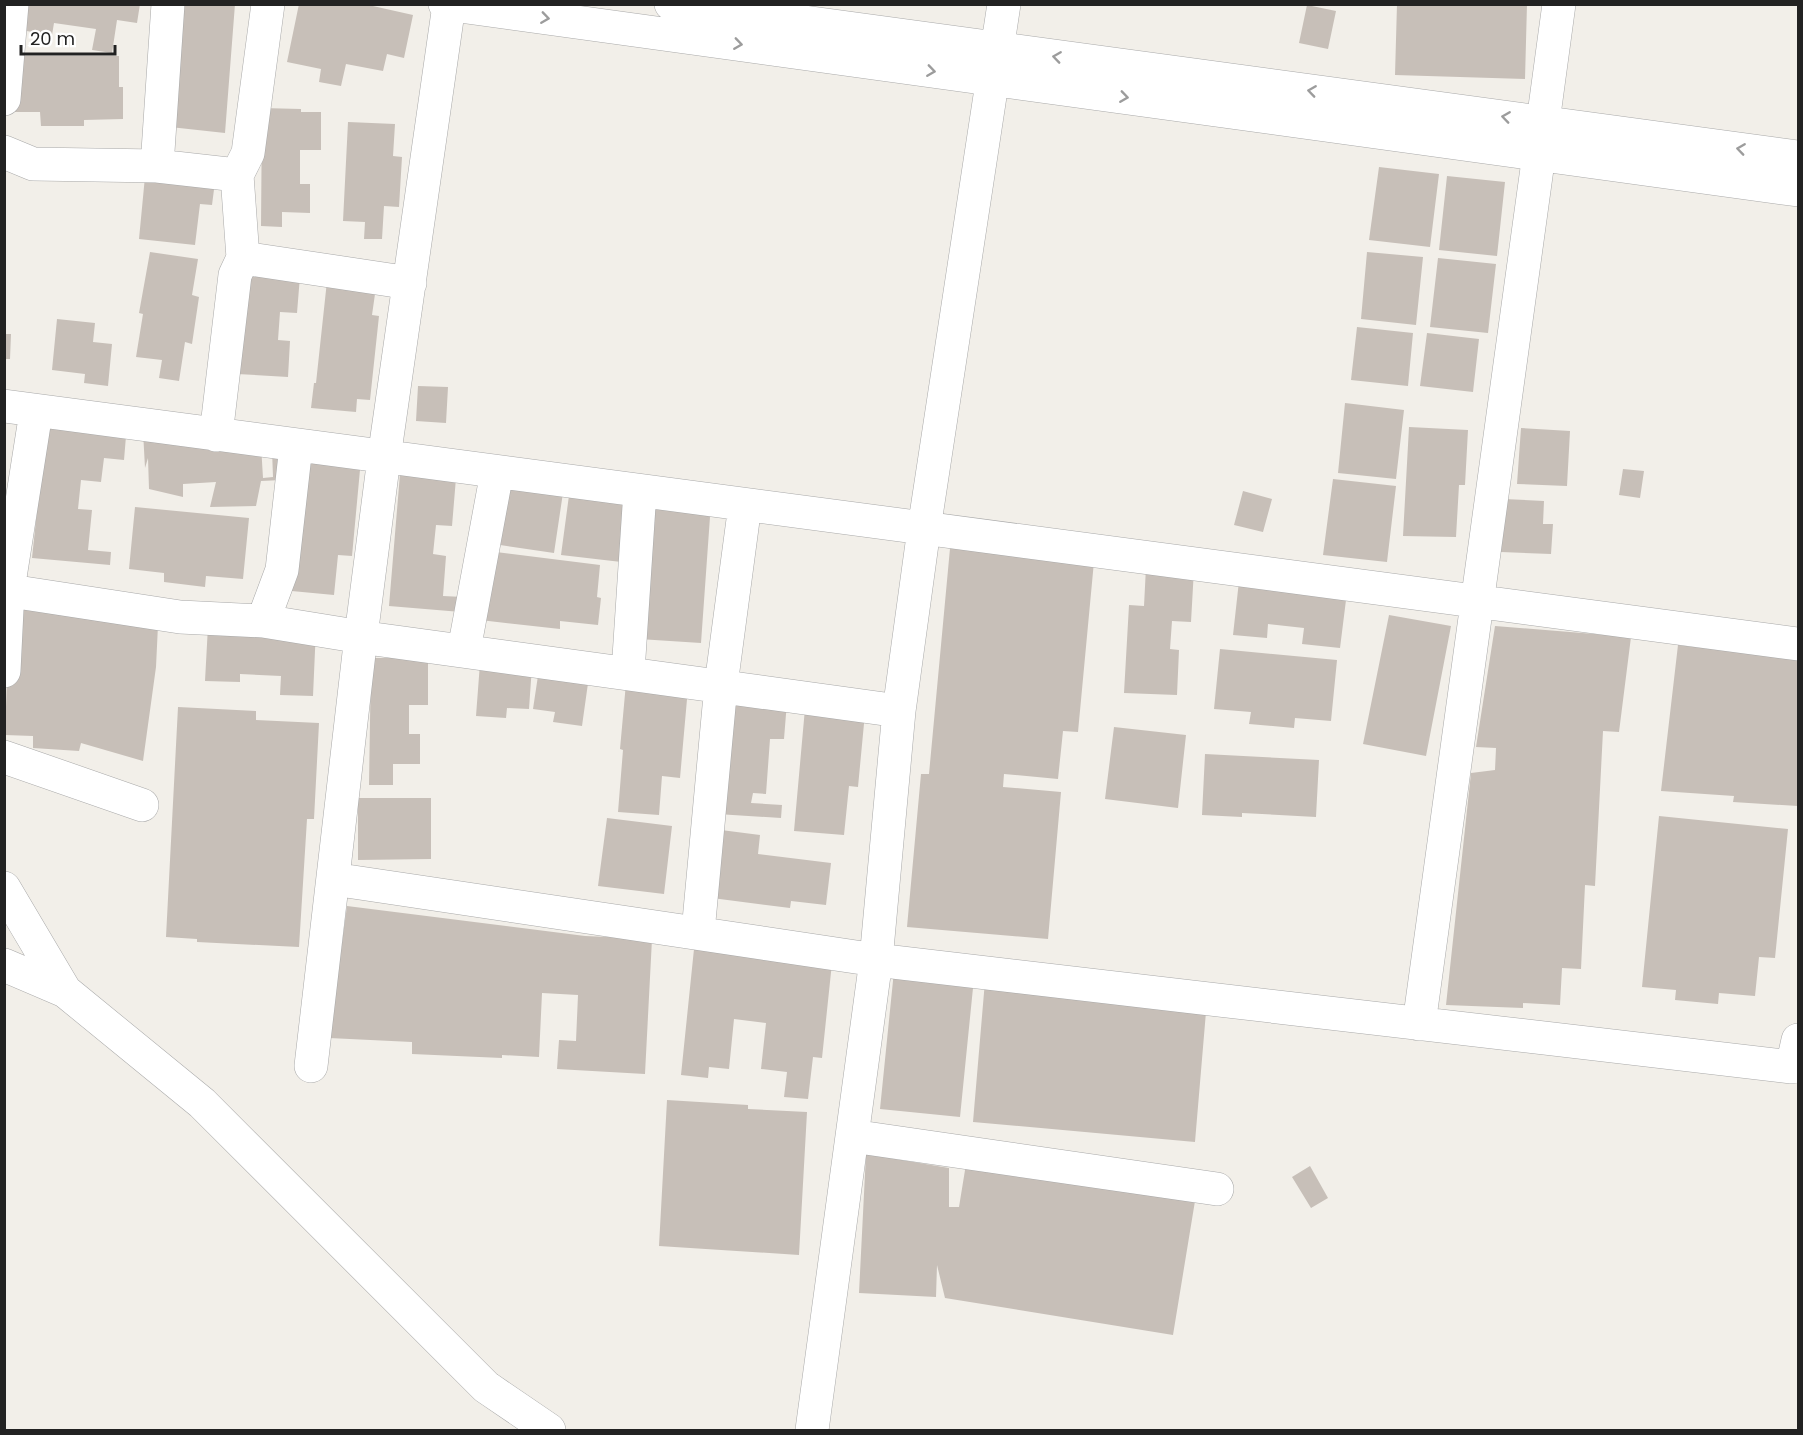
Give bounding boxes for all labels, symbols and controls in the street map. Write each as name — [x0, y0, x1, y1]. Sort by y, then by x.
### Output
one-way arrow — [540, 11, 549, 24]
scale bar — [21, 18, 116, 56]
text: 20 m — [30, 26, 75, 51]
one-way arrow — [733, 38, 743, 50]
one-way arrow — [1052, 52, 1061, 64]
one-way arrow — [927, 64, 936, 76]
one-way arrow — [1308, 86, 1317, 98]
one-way arrow — [1120, 91, 1129, 103]
one-way arrow — [1501, 112, 1510, 124]
one-way arrow — [1736, 144, 1745, 156]

